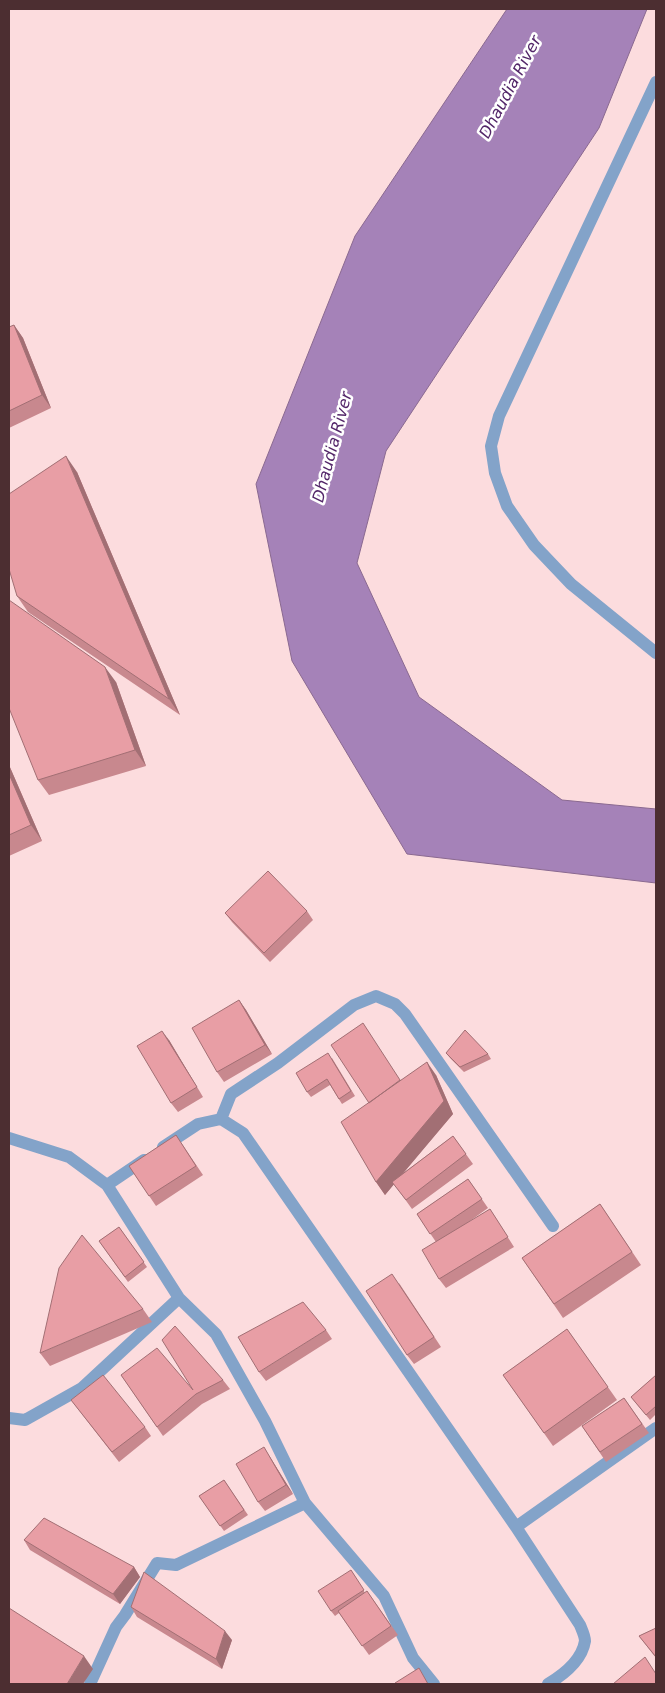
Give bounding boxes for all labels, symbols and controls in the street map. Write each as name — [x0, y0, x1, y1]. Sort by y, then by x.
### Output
water label: Dhaudia River — [475, 31, 546, 142]
water label: Dhaudia River — [308, 388, 356, 504]

